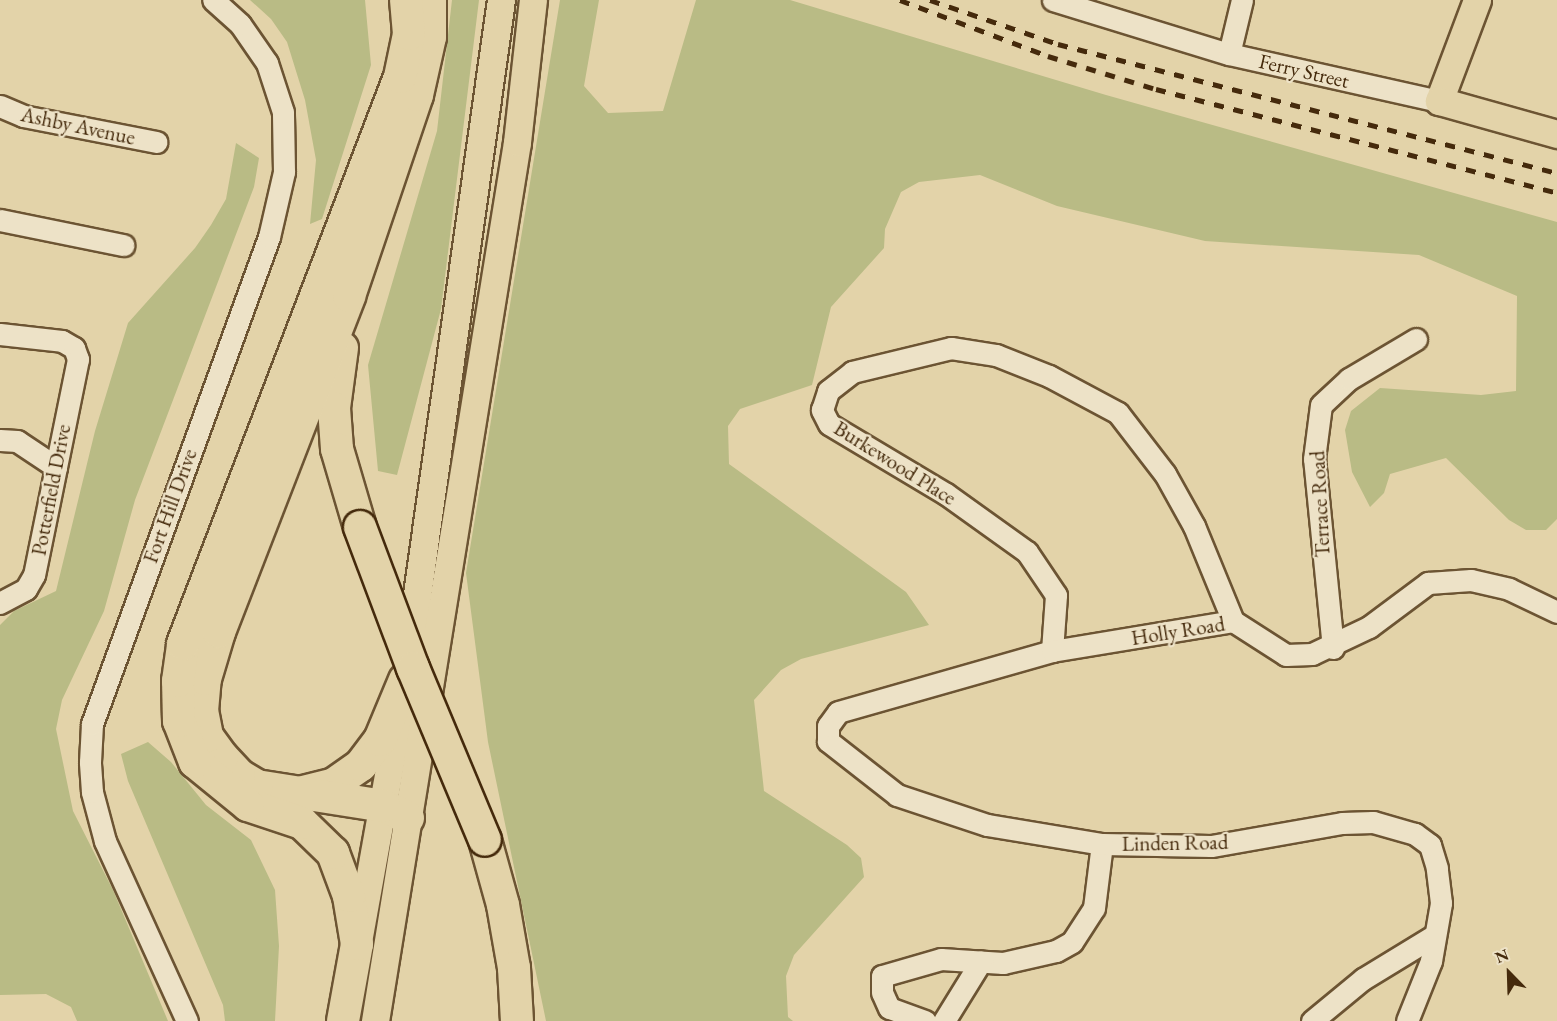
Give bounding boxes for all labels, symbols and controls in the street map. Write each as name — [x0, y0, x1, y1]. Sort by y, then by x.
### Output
street label: Ferry Street — [1256, 48, 1352, 94]
street label: Ashby Avenue — [19, 102, 137, 150]
street label: Burkewood Place — [829, 415, 961, 511]
street label: Potterfield Drive — [26, 422, 76, 558]
street label: Fort Hill Drive — [138, 445, 202, 567]
street label: Terrace Road — [1305, 450, 1335, 558]
street label: Holly Road — [1129, 611, 1227, 651]
street label: Linden Road — [1122, 829, 1228, 857]
north arrow — [1479, 943, 1539, 1003]
text: N — [1492, 944, 1512, 968]

